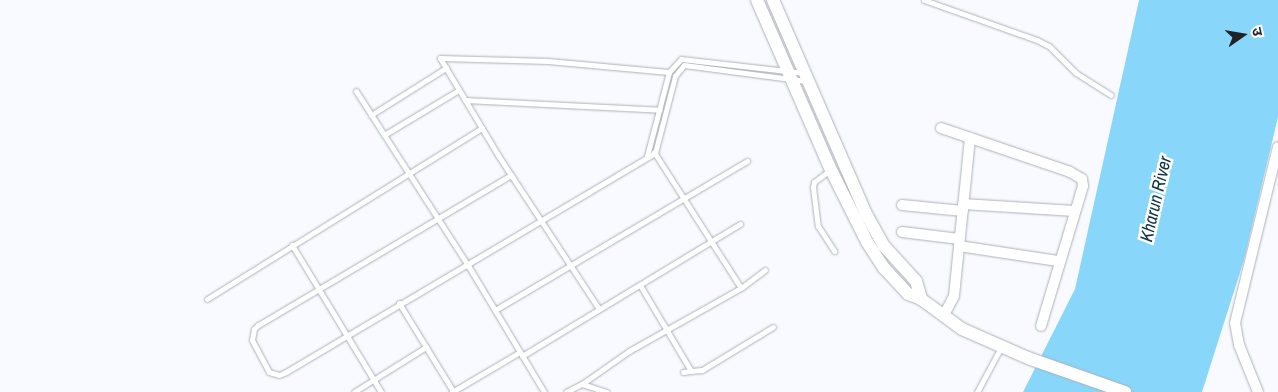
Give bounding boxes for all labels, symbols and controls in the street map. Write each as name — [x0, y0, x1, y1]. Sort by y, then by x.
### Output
north arrow — [1218, 10, 1268, 60]
text: उ — [1248, 26, 1267, 38]
water label: Kharun River — [1136, 154, 1176, 244]

